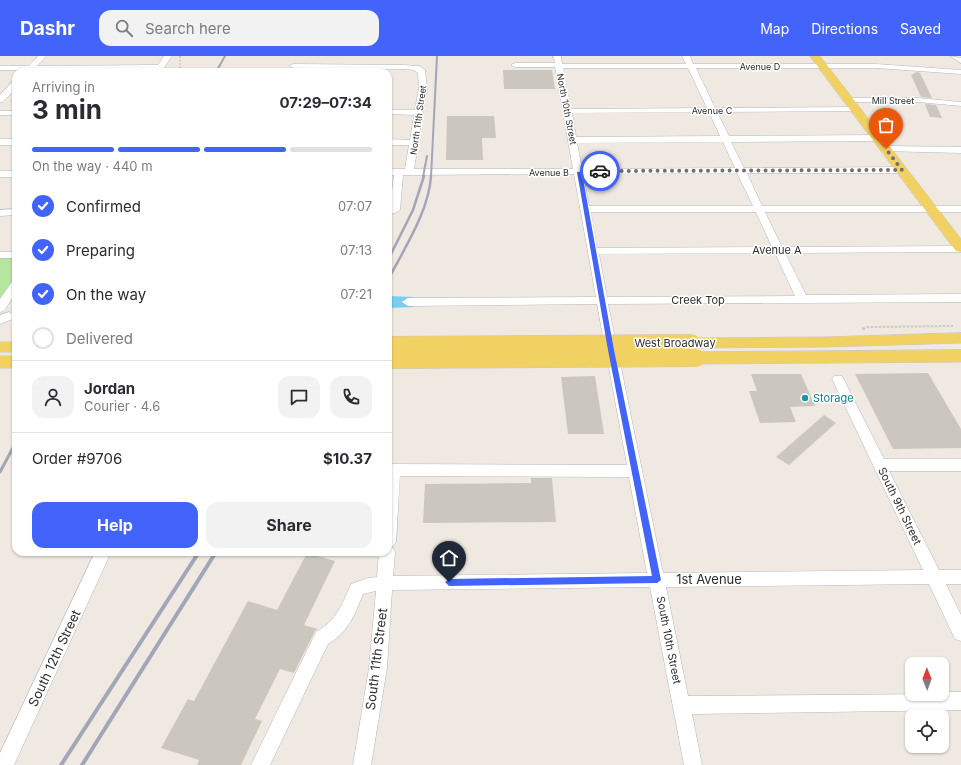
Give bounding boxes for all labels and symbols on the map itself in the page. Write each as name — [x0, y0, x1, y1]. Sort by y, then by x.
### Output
street label: Avenue D — [740, 61, 780, 72]
street label: North 10th Street — [555, 73, 579, 146]
street label: North 11th Street — [408, 84, 428, 156]
street label: Mill Street — [872, 95, 914, 106]
street label: Avenue C — [692, 105, 733, 116]
pin — [869, 108, 903, 149]
courier — [580, 151, 620, 191]
street label: Avenue B — [529, 167, 569, 178]
street label: Avenue A — [752, 243, 802, 257]
street label: Creek Top — [671, 293, 725, 307]
street label: West Broadway — [634, 336, 716, 350]
place label: Storage — [813, 391, 854, 405]
marker: Storage — [800, 393, 810, 403]
street label: South 9th Street — [875, 465, 925, 547]
pin — [432, 541, 466, 582]
street label: 1st Avenue — [676, 571, 742, 587]
street label: South 10th Street — [654, 595, 684, 685]
street label: South 12th Street — [25, 607, 83, 709]
street label: South 11th Street — [362, 607, 390, 711]
north arrow — [905, 657, 949, 701]

